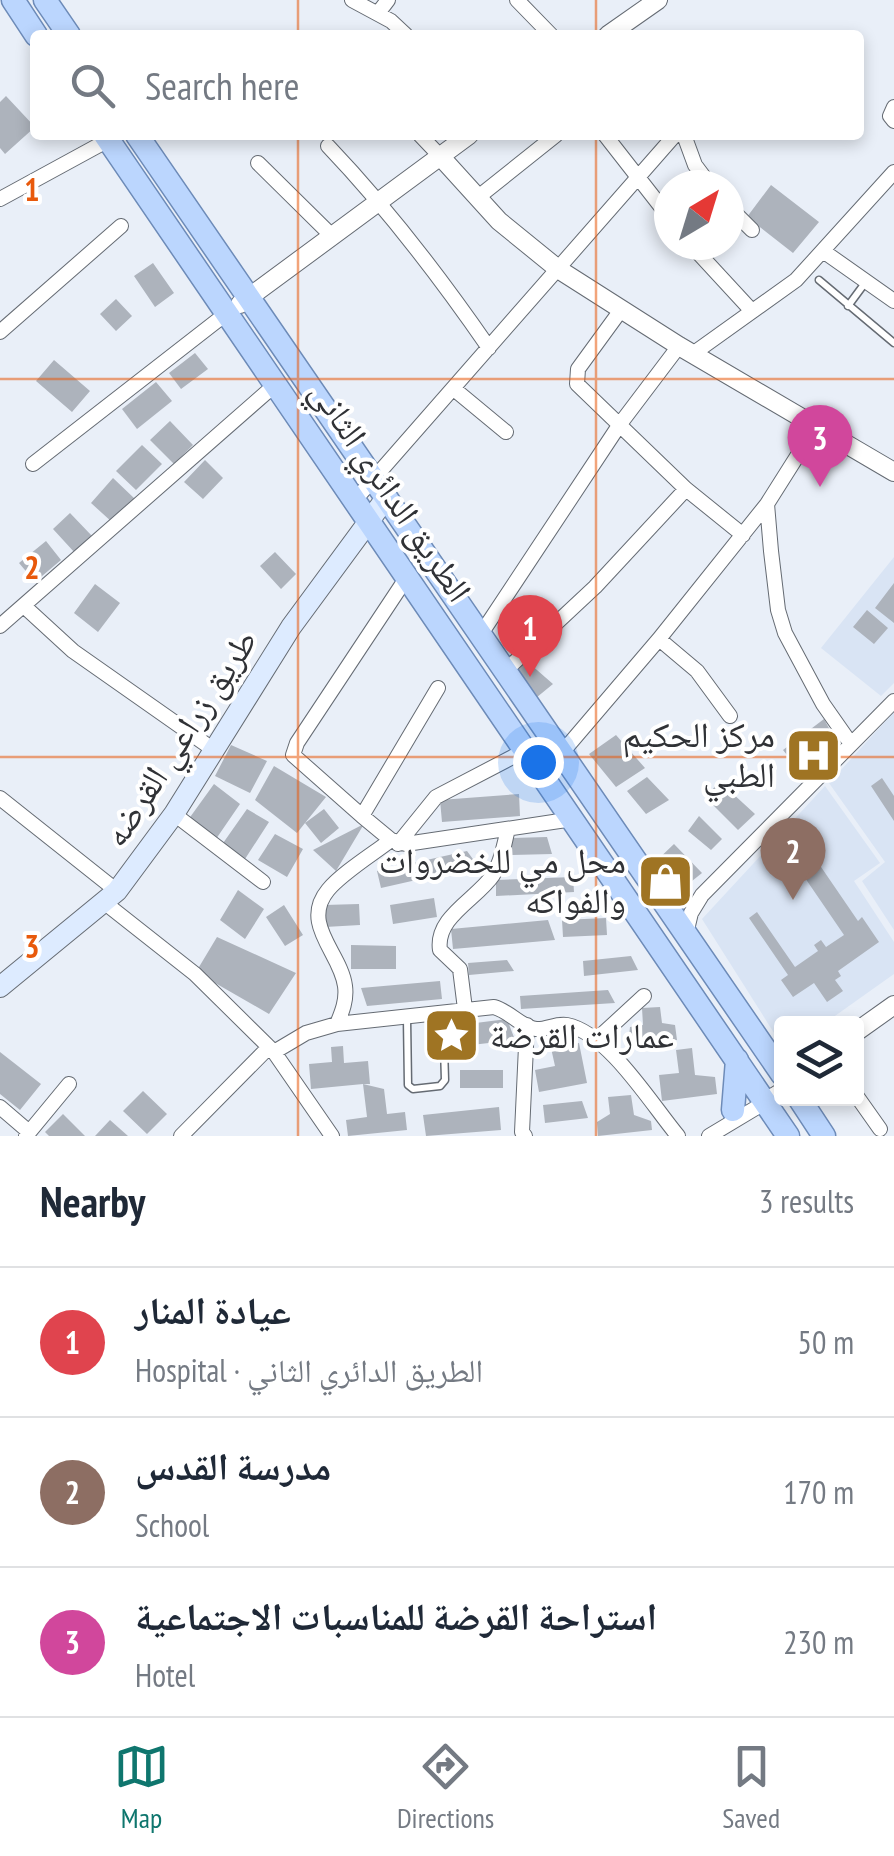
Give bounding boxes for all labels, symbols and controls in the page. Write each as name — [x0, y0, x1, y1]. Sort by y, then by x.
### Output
search box — [30, 30, 864, 140]
icon: search — [65, 58, 120, 113]
text: Search here — [145, 61, 299, 110]
text: 1 — [24, 168, 40, 210]
north arrow — [654, 170, 744, 260]
street label: الطريق الدائري الثاني — [296, 371, 483, 614]
pin: 3 — [788, 404, 852, 487]
text: 2 — [24, 546, 40, 588]
pin: 1 — [498, 594, 562, 677]
street label: طريق زراعي القرضه — [92, 620, 272, 858]
place label: مركز الحكيم الطبي — [623, 711, 775, 803]
hospital icon: مركز الحكيم الطبي — [784, 725, 844, 785]
your location — [513, 737, 564, 788]
pin: 2 — [760, 818, 826, 900]
place label: محل مي للخضروات والفواكه — [379, 837, 626, 923]
shop icon: محل مي للخضروات والفواكه — [635, 851, 695, 911]
text: 3 — [24, 925, 40, 967]
place icon: عمارات القرضة — [421, 1006, 481, 1066]
place label: عمارات القرضة — [490, 1012, 674, 1058]
map controls — [774, 1016, 864, 1106]
button: layers — [774, 1016, 864, 1106]
text: Nearby — [40, 1174, 145, 1229]
text: 3 results — [759, 1180, 854, 1222]
text: عيادة المنار — [135, 1285, 291, 1334]
text: 1 — [65, 1321, 80, 1363]
text: 50 m — [798, 1321, 854, 1363]
text: Hospital · الطريق الدائري الثاني — [135, 1349, 483, 1391]
text: مدرسة القدس — [135, 1441, 331, 1490]
text: 2 — [65, 1471, 80, 1513]
text: 170 m — [783, 1471, 854, 1513]
text: School — [135, 1504, 209, 1546]
text: استراحة القرضة للمناسبات الاجتماعية — [135, 1591, 657, 1640]
text: 3 — [65, 1621, 80, 1663]
text: 230 m — [783, 1621, 854, 1663]
text: Hotel — [135, 1654, 195, 1696]
tab: Map — [114, 1739, 169, 1836]
tab: Directions — [397, 1739, 494, 1836]
tab: Saved — [722, 1739, 780, 1836]

